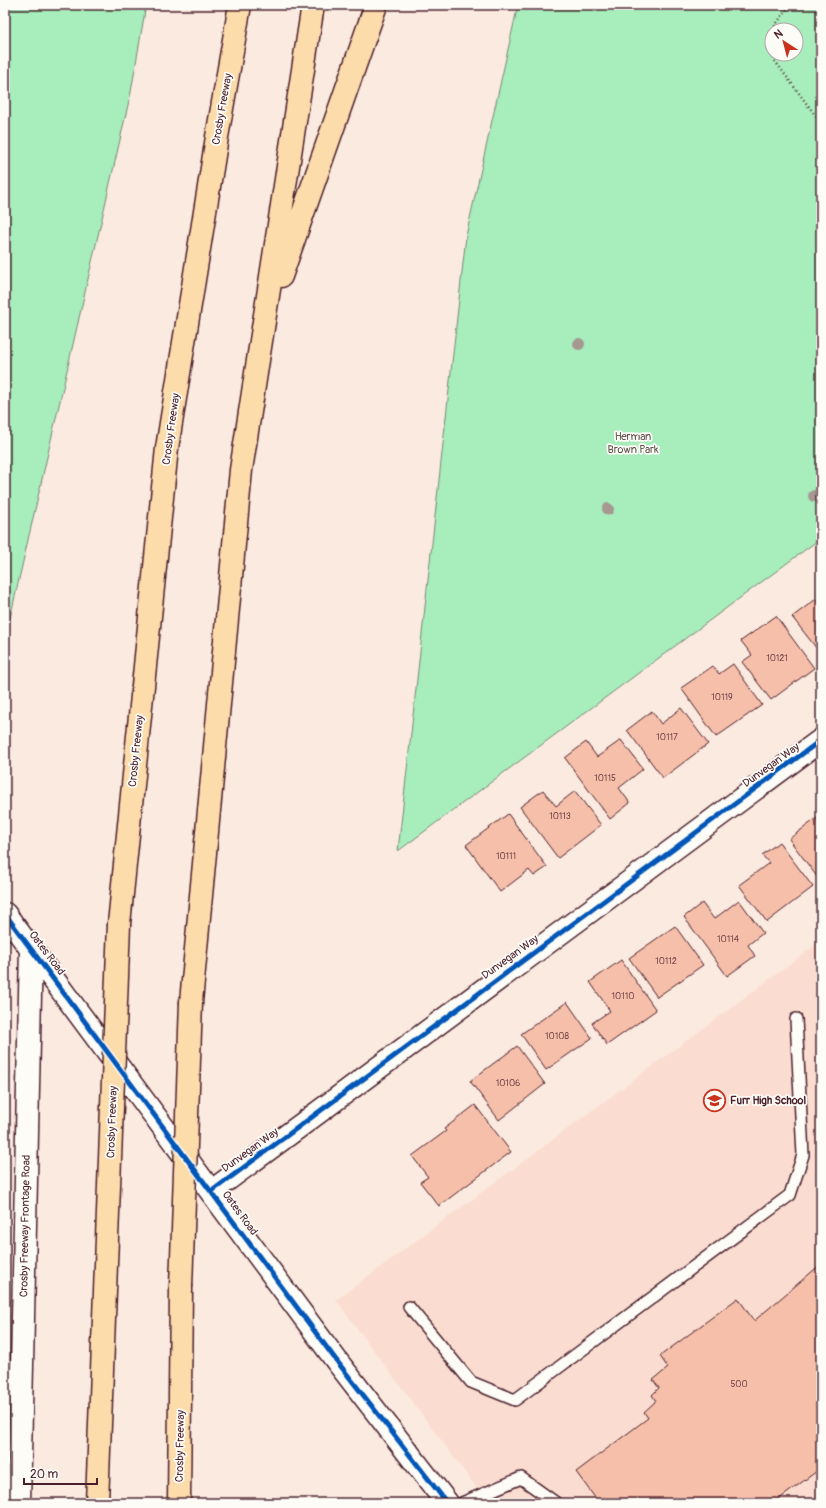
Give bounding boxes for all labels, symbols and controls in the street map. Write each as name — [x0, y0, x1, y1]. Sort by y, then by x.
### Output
north arrow — [764, 22, 804, 62]
text: N — [772, 27, 786, 42]
street label: Crosby Freeway — [209, 72, 235, 146]
street label: Crosby Freeway — [160, 392, 183, 466]
park label: Herman Brown Park — [607, 430, 659, 456]
house number: 10121 — [766, 653, 788, 664]
house number: 10119 — [711, 692, 733, 703]
street label: Crosby Freeway — [126, 714, 146, 788]
house number: 10117 — [656, 732, 678, 743]
street label: Dunvegan Way — [740, 740, 802, 790]
house number: 10115 — [594, 773, 616, 784]
house number: 10113 — [549, 811, 571, 822]
house number: 10111 — [496, 851, 516, 862]
street label: Oates Road — [26, 928, 68, 978]
street label: Dunvegan Way — [479, 932, 541, 982]
house number: 10114 — [717, 934, 740, 945]
house number: 10112 — [655, 956, 677, 967]
house number: 10110 — [612, 991, 634, 1002]
house number: 10108 — [545, 1031, 569, 1042]
house number: 10106 — [496, 1078, 520, 1089]
street label: Crosby Freeway — [104, 1085, 120, 1158]
school or university icon: Furr High School — [701, 1087, 727, 1113]
place label: Furr High School — [730, 1094, 806, 1107]
street label: Dunvegan Way — [219, 1125, 281, 1175]
street label: Crosby Freeway Frontage Road — [17, 1155, 33, 1297]
street label: Oates Road — [220, 1188, 260, 1238]
house number: 500 — [730, 1379, 748, 1390]
street label: Crosby Freeway — [173, 1409, 187, 1482]
scale bar — [24, 1460, 97, 1486]
text: 20 m — [30, 1467, 59, 1482]

